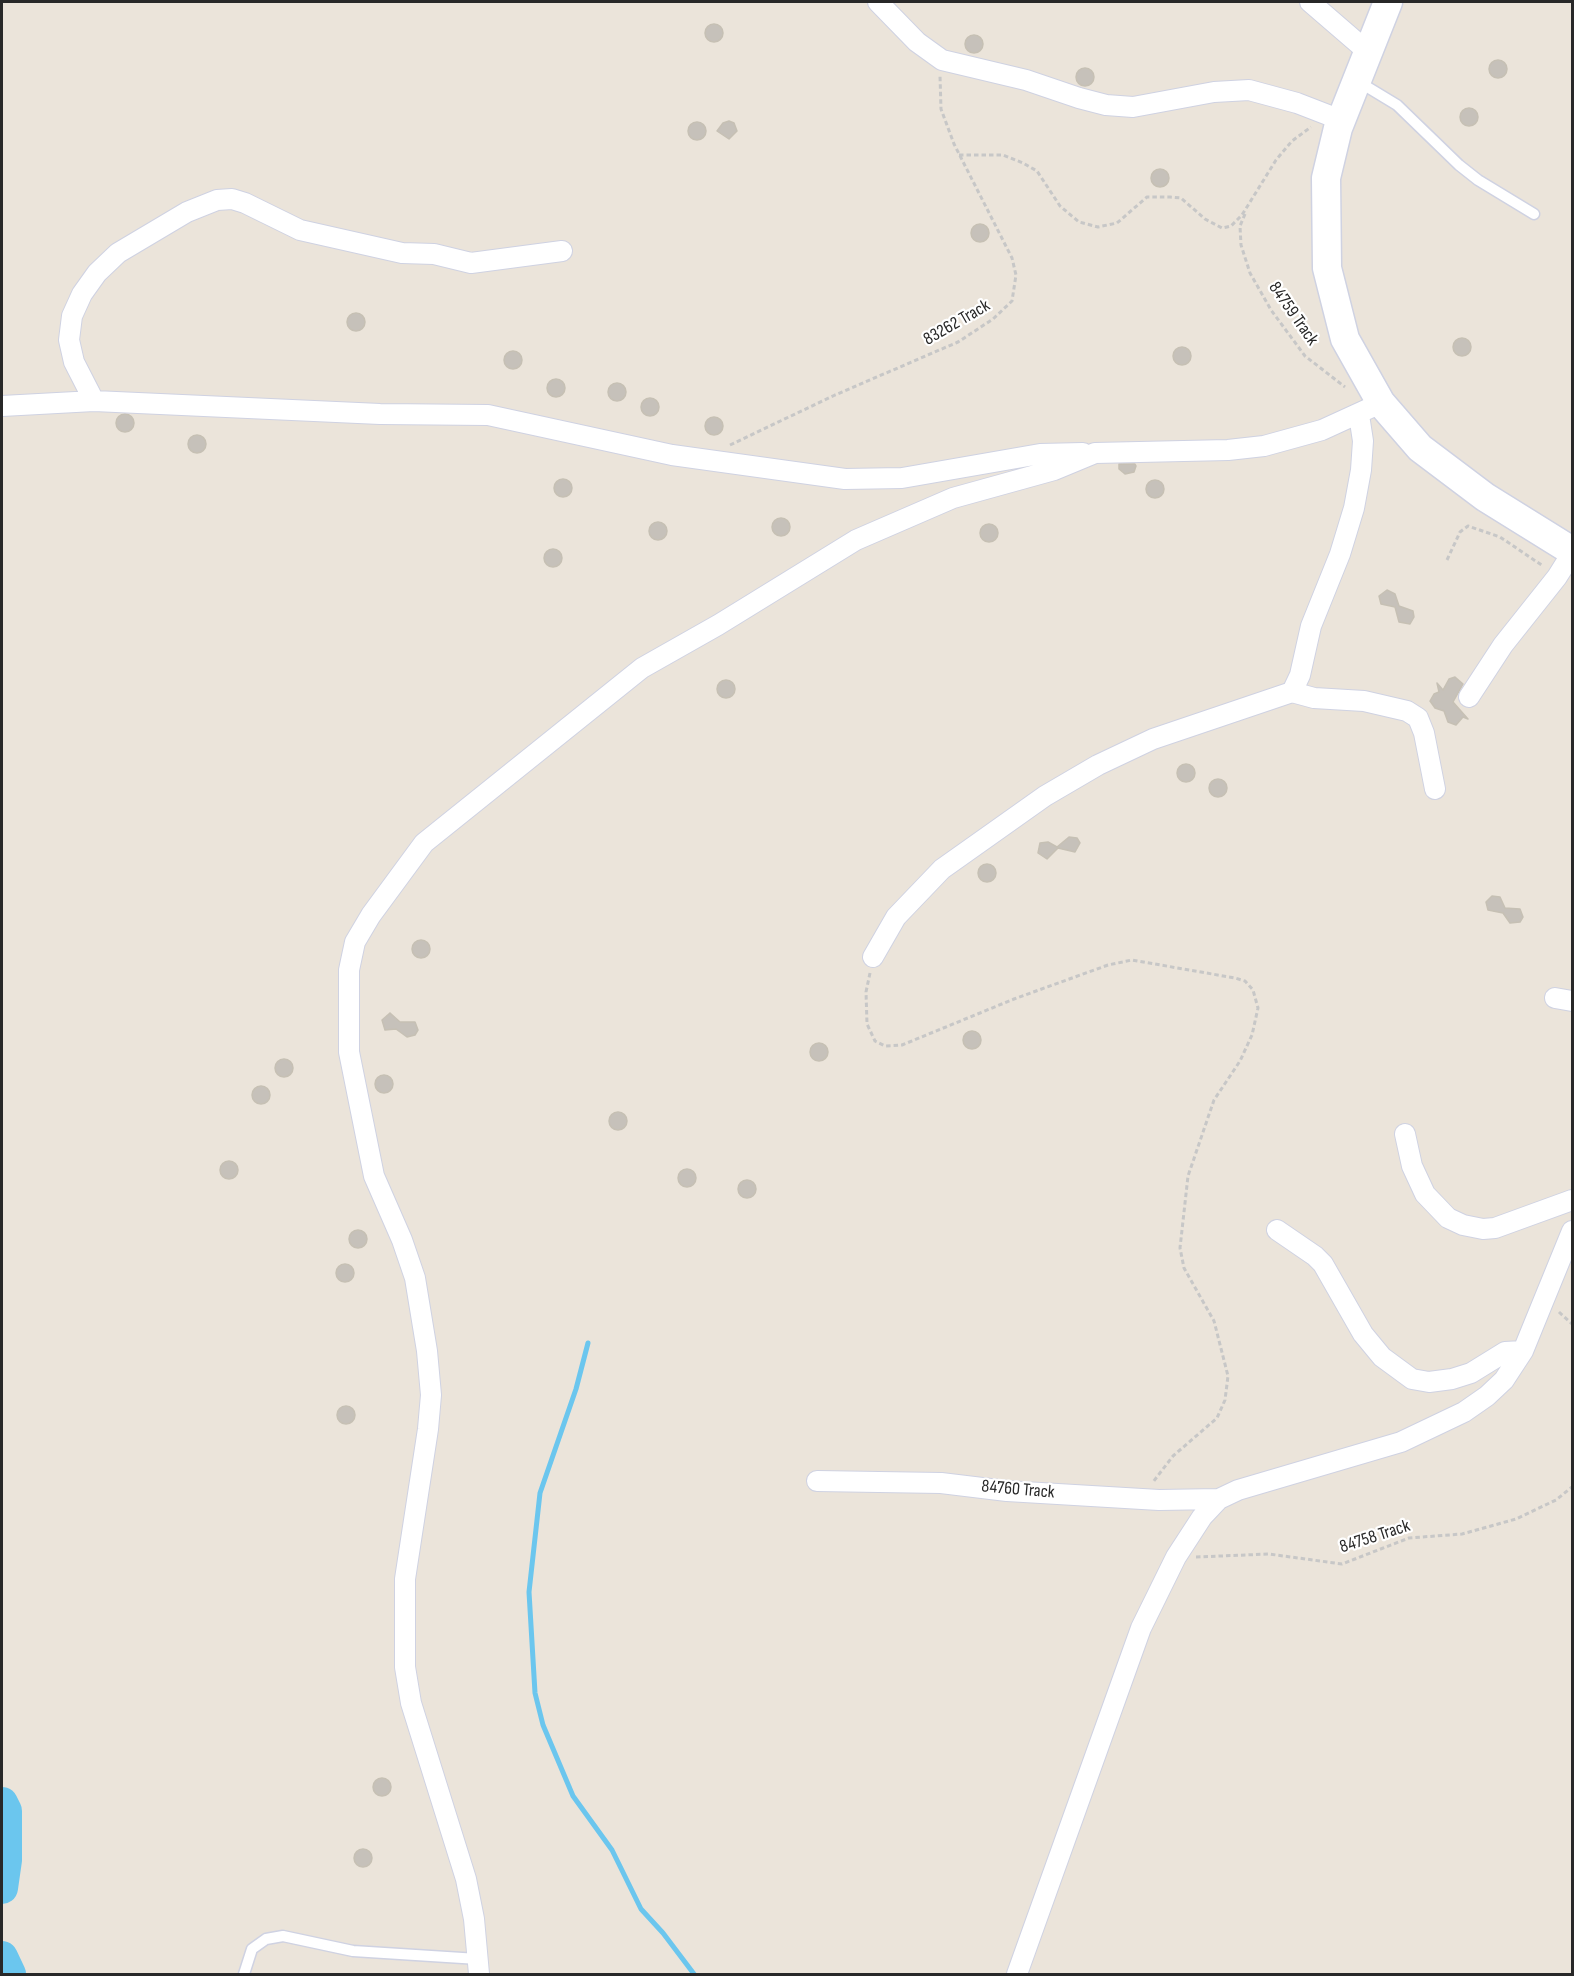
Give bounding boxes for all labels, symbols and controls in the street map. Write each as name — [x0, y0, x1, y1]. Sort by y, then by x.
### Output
street label: 84759 Track — [1263, 278, 1323, 350]
street label: 83262 Track — [920, 295, 994, 351]
street label: 84760 Track — [980, 1476, 1056, 1504]
street label: 84758 Track — [1337, 1515, 1413, 1559]

